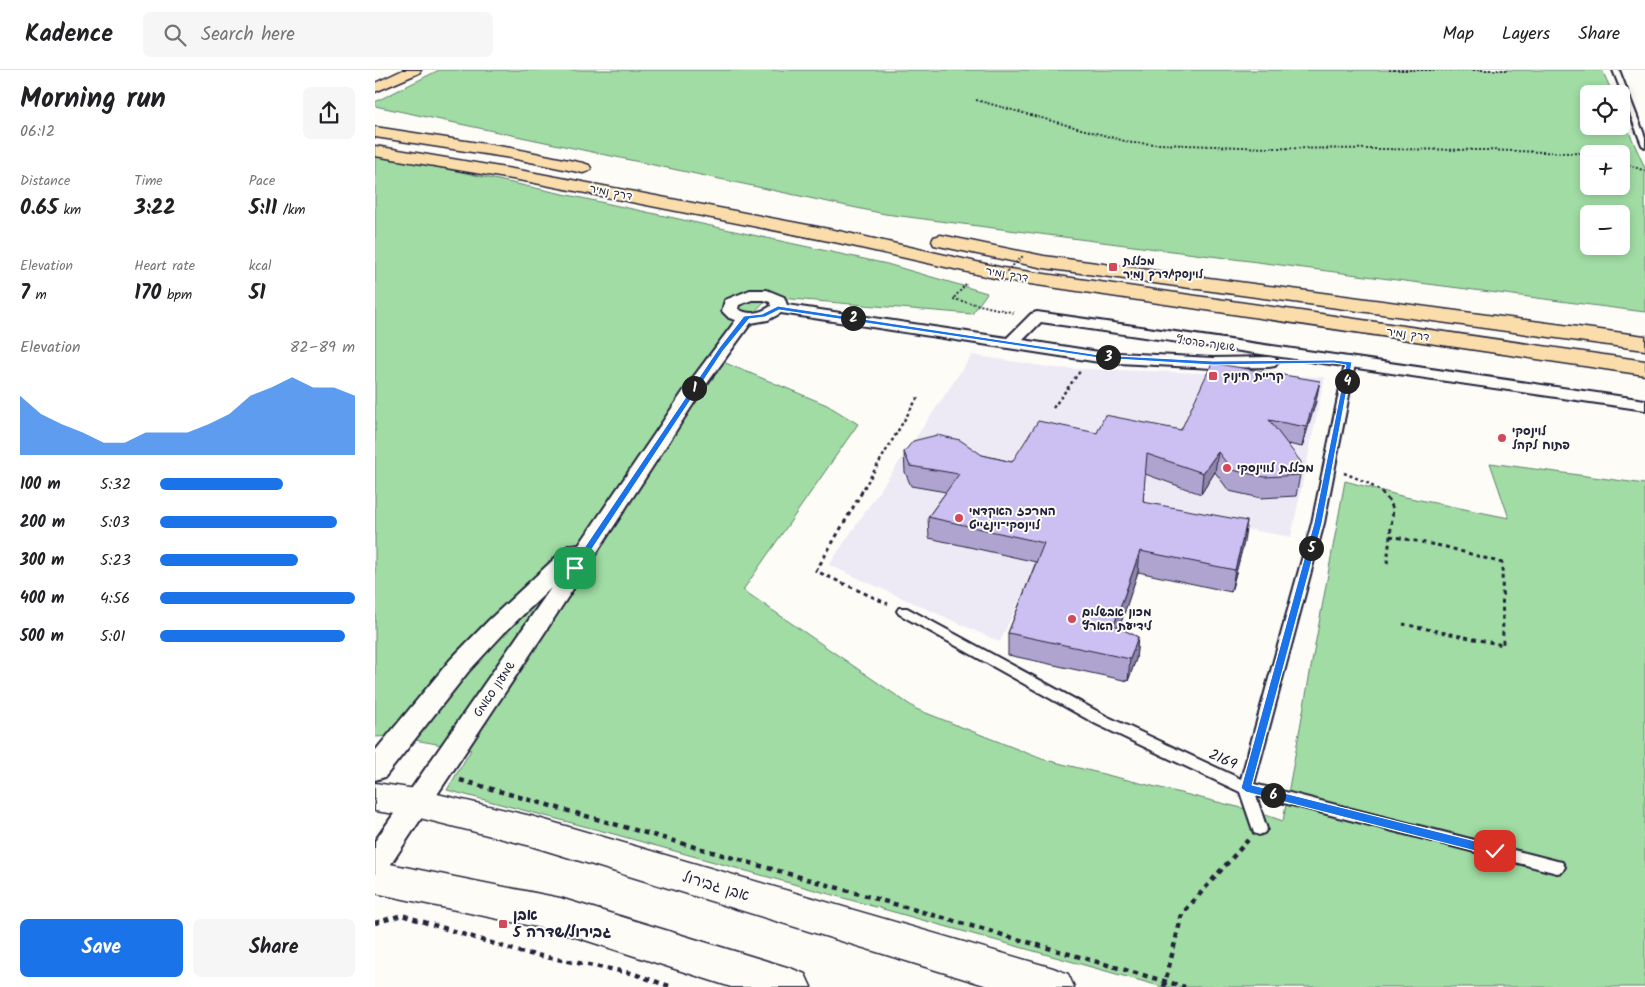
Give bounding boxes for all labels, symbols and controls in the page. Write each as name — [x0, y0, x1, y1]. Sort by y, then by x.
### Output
search box — [143, 12, 493, 57]
text: Kadence — [25, 15, 113, 54]
text: Search here — [201, 20, 295, 50]
text: Map — [1443, 20, 1474, 49]
text: Layers — [1502, 20, 1550, 49]
text: Share — [1578, 20, 1620, 49]
icon: search — [161, 21, 189, 49]
text: Morning run — [20, 77, 166, 122]
map controls — [1580, 85, 1630, 255]
button: locate — [1580, 85, 1630, 135]
button: share — [303, 87, 355, 139]
text: 06:12 — [20, 119, 55, 144]
button: + — [1580, 145, 1630, 195]
text: Distance — [20, 170, 70, 192]
text: Time — [134, 170, 163, 192]
text: Pace — [249, 170, 275, 192]
street label: דרך נמיר — [588, 180, 634, 206]
text: 0.65 — [20, 192, 58, 225]
text: 3:22 — [134, 192, 175, 225]
text: 5:11 — [249, 192, 277, 225]
text: km — [58, 199, 81, 221]
text: /km — [277, 199, 305, 221]
button: − — [1580, 205, 1630, 255]
place label: מכללת לוינסקי/דרך נמיר — [1122, 253, 1203, 284]
text: Elevation — [20, 255, 73, 277]
text: Heart rate — [134, 255, 195, 277]
text: kcal — [249, 255, 271, 277]
marker: מכללת לוינסקי/דרך נמיר — [1107, 261, 1119, 273]
street label: דרך נמיר — [984, 262, 1030, 288]
text: 7 — [20, 277, 30, 310]
text: 170 — [134, 277, 161, 310]
text: 51 — [249, 277, 266, 310]
text: m — [30, 284, 47, 306]
text: bpm — [161, 284, 192, 306]
pin: 2 — [841, 306, 865, 330]
text: 2 — [849, 307, 858, 329]
street label: דרך נמיר — [1385, 323, 1431, 347]
street label: שושנה פרסיץ — [1175, 331, 1237, 357]
text: Elevation — [20, 335, 81, 360]
text: 82–89 m — [290, 335, 355, 360]
pin: 3 — [1095, 344, 1121, 370]
text: 3 — [1105, 346, 1112, 368]
place label: קריית חינוך — [1223, 367, 1284, 386]
pin: 4 — [1335, 368, 1359, 394]
marker: קריית חינוך — [1207, 370, 1219, 382]
text: 4 — [1344, 370, 1351, 392]
pin: 1 — [681, 376, 707, 400]
text: 1 — [692, 377, 697, 399]
place label: לוינסקי פתוח לקהל — [1512, 422, 1570, 455]
marker: לוינסקי פתוח לקהל — [1496, 432, 1508, 444]
place label: מכללת לווינסקי — [1237, 459, 1314, 478]
marker: מכללת לווינסקי — [1221, 462, 1233, 474]
text: 100 m — [20, 472, 61, 497]
text: 5:32 — [100, 472, 131, 497]
place label: המרכז האקדמי לוינסקי־וינגייט — [969, 502, 1056, 535]
text: 200 m — [20, 510, 65, 535]
text: 5:03 — [100, 510, 130, 535]
marker: המרכז האקדמי לוינסקי־וינגייט — [953, 512, 965, 524]
pin: 5 — [1299, 536, 1323, 560]
text: 5 — [1308, 537, 1315, 559]
pin — [554, 547, 596, 589]
text: 300 m — [20, 548, 64, 573]
text: 5:23 — [100, 548, 131, 573]
icon: arrive — [561, 554, 589, 582]
text: 400 m — [20, 586, 64, 611]
text: 4:56 — [100, 586, 130, 611]
place label: מכון אבשלום לידיעת הארץ — [1082, 603, 1152, 636]
marker: מכון אבשלום לידיעת הארץ — [1066, 613, 1078, 625]
text: 500 m — [20, 624, 64, 649]
text: 5:01 — [100, 624, 126, 649]
street label: שמעון סאמט — [469, 658, 520, 721]
street label: 2169 — [1204, 743, 1241, 777]
pin: 6 — [1261, 782, 1285, 808]
text: 6 — [1270, 784, 1277, 806]
pin — [1474, 830, 1516, 872]
icon: check — [1481, 837, 1509, 865]
street label: אבן גבירול — [679, 865, 752, 909]
place label: אבן גבירול/שדרה 5 — [512, 904, 611, 945]
marker: אבן גבירול/שדרה 5 — [497, 918, 509, 930]
button: Save — [20, 919, 183, 977]
button: Share — [193, 919, 355, 977]

